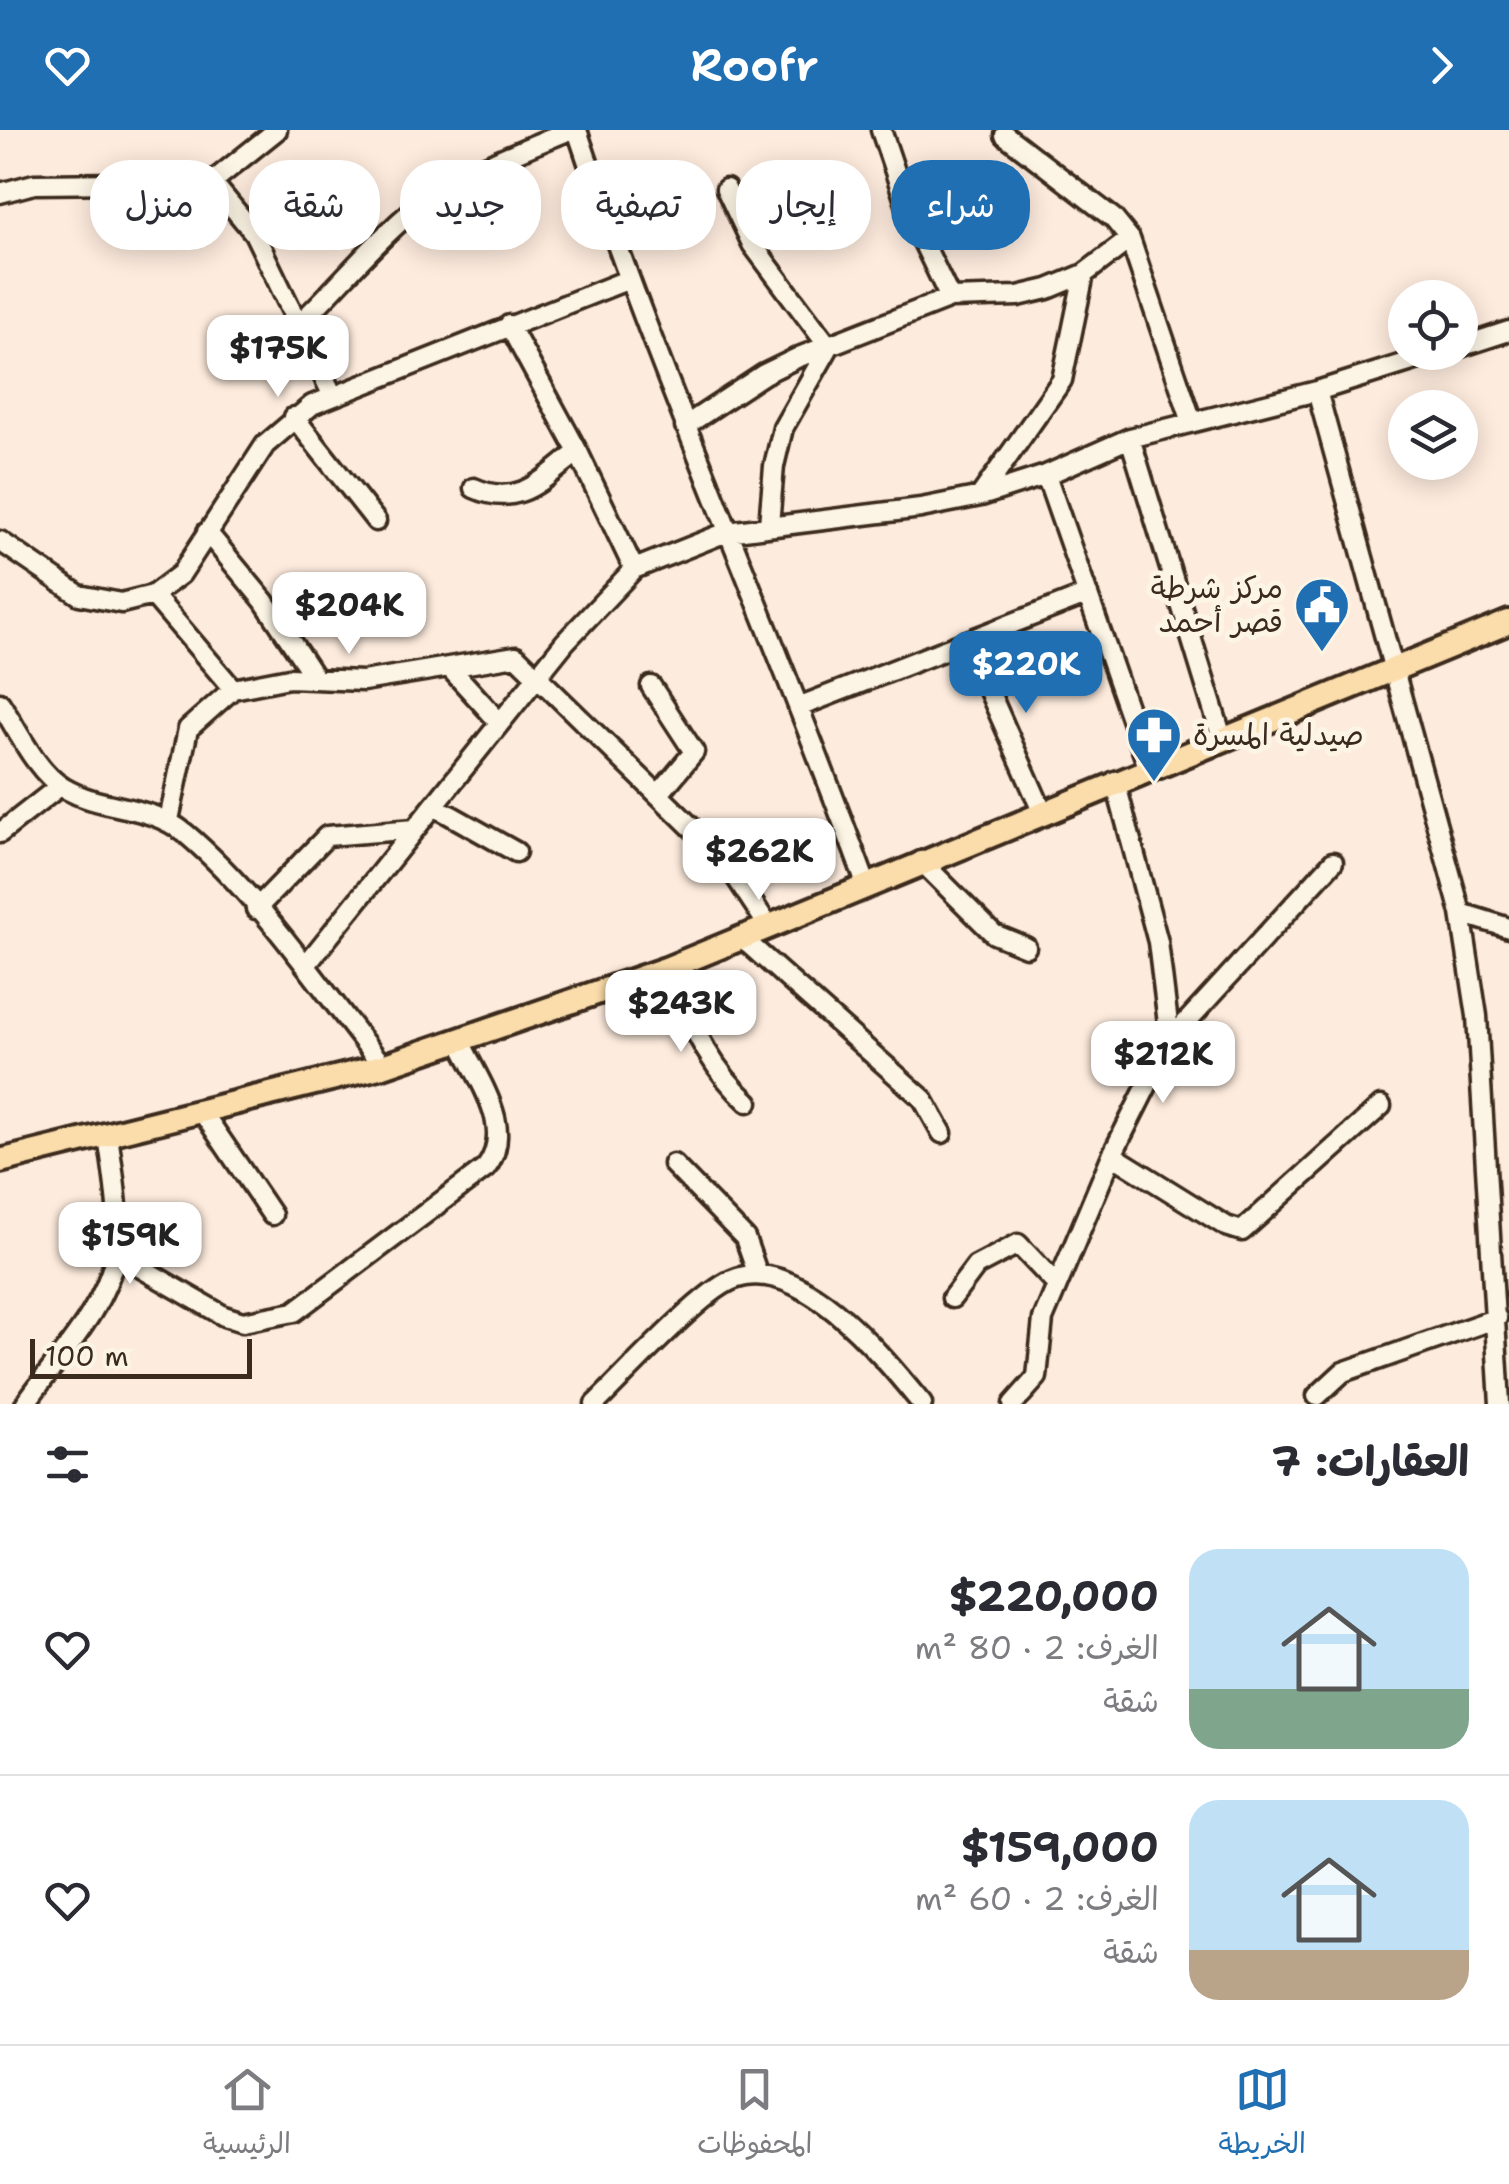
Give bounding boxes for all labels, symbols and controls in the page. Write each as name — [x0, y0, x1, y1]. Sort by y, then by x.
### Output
text: Roofr — [690, 35, 819, 95]
icon: heart — [40, 38, 95, 93]
icon: forward — [1414, 38, 1469, 93]
chip: منزل — [90, 160, 229, 250]
chip: شقة — [249, 160, 380, 250]
chip: جديد — [400, 160, 541, 250]
chip: تصفية — [561, 160, 716, 250]
chip: إيجار — [736, 160, 871, 250]
chip: شراء — [891, 160, 1030, 250]
map controls — [1388, 280, 1478, 480]
button: locate — [1388, 280, 1478, 370]
pin: $175K — [208, 315, 348, 400]
text: $175K — [229, 326, 327, 369]
button: layers — [1388, 390, 1478, 480]
place label: مركز شرطة قصر أحمد — [1151, 567, 1283, 642]
pin: $204K — [279, 572, 419, 657]
public building icon: مركز شرطة قصر أحمد — [1292, 575, 1352, 654]
text: $204K — [294, 583, 404, 626]
pin: $220K — [956, 631, 1096, 716]
text: $220K — [971, 642, 1081, 685]
pharmacy icon: صيدلية المسرة — [1124, 705, 1184, 784]
place label: صيدلية المسرة — [1193, 714, 1364, 755]
pin: $262K — [689, 818, 829, 903]
text: $262K — [705, 829, 813, 872]
pin: $243K — [611, 970, 751, 1055]
text: $243K — [627, 981, 735, 1024]
pin: $212K — [1093, 1021, 1233, 1106]
text: $212K — [1113, 1032, 1213, 1075]
pin: $159K — [60, 1202, 200, 1287]
text: $159K — [81, 1213, 179, 1256]
scale bar — [30, 1334, 252, 1378]
text: 100 m — [45, 1337, 129, 1375]
text: العقارات: 7 — [1271, 1433, 1469, 1489]
icon: filters — [40, 1437, 95, 1492]
text: $220,000 — [948, 1568, 1159, 1624]
icon: home — [1269, 1589, 1389, 1709]
icon: heart — [40, 1622, 95, 1677]
text: الغرف: 2 · 80 m² — [915, 1626, 1159, 1669]
text: شقة — [1103, 1679, 1159, 1722]
text: $159,000 — [960, 1819, 1159, 1875]
icon: home — [1269, 1840, 1389, 1960]
icon: heart — [40, 1873, 95, 1928]
text: الغرف: 2 · 60 m² — [915, 1877, 1159, 1920]
text: شقة — [1103, 1930, 1159, 1973]
tab: الرئيسية — [203, 2062, 291, 2168]
tab: المحفوظات — [697, 2062, 812, 2168]
tab: الخريطة — [1219, 2062, 1306, 2168]

